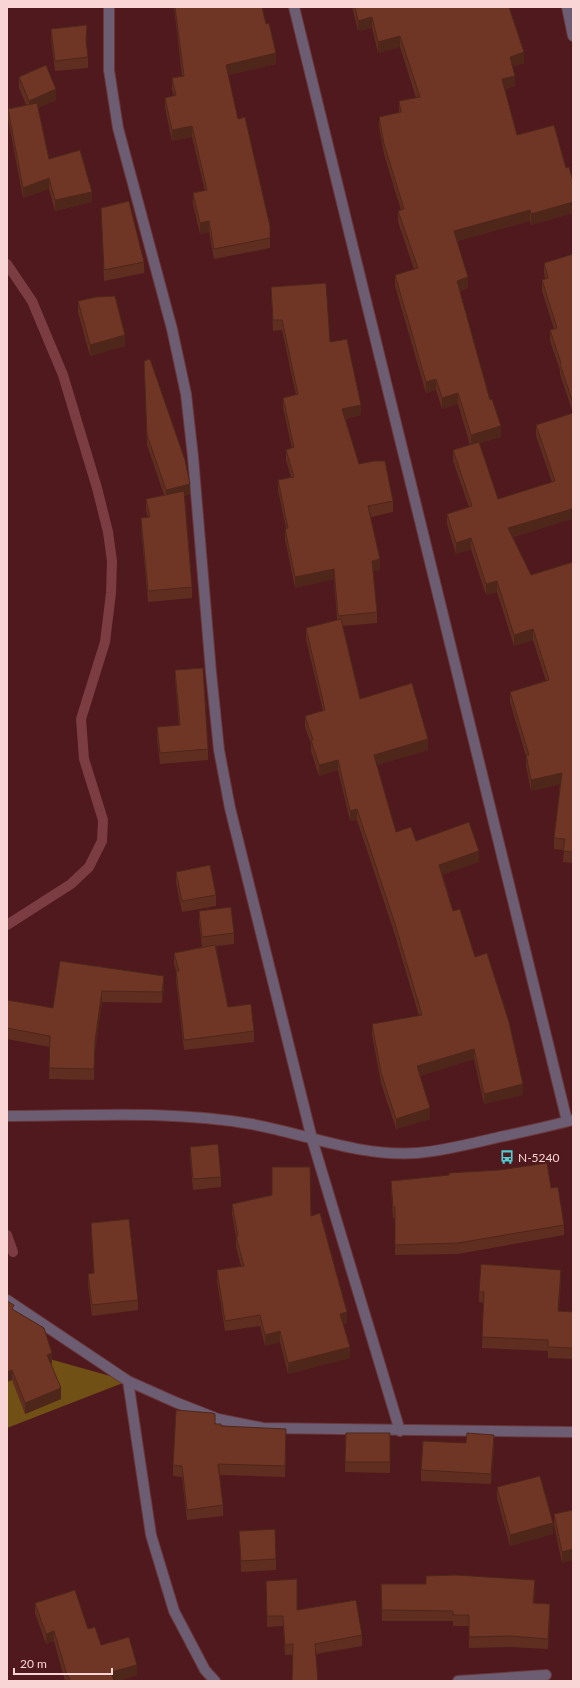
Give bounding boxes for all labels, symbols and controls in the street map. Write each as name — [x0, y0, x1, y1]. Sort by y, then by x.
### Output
bus stop icon: N-5240 — [499, 1149, 515, 1165]
place label: N-5240 — [518, 1150, 560, 1165]
scale bar — [14, 1650, 112, 1676]
text: 20 m — [20, 1656, 47, 1671]

